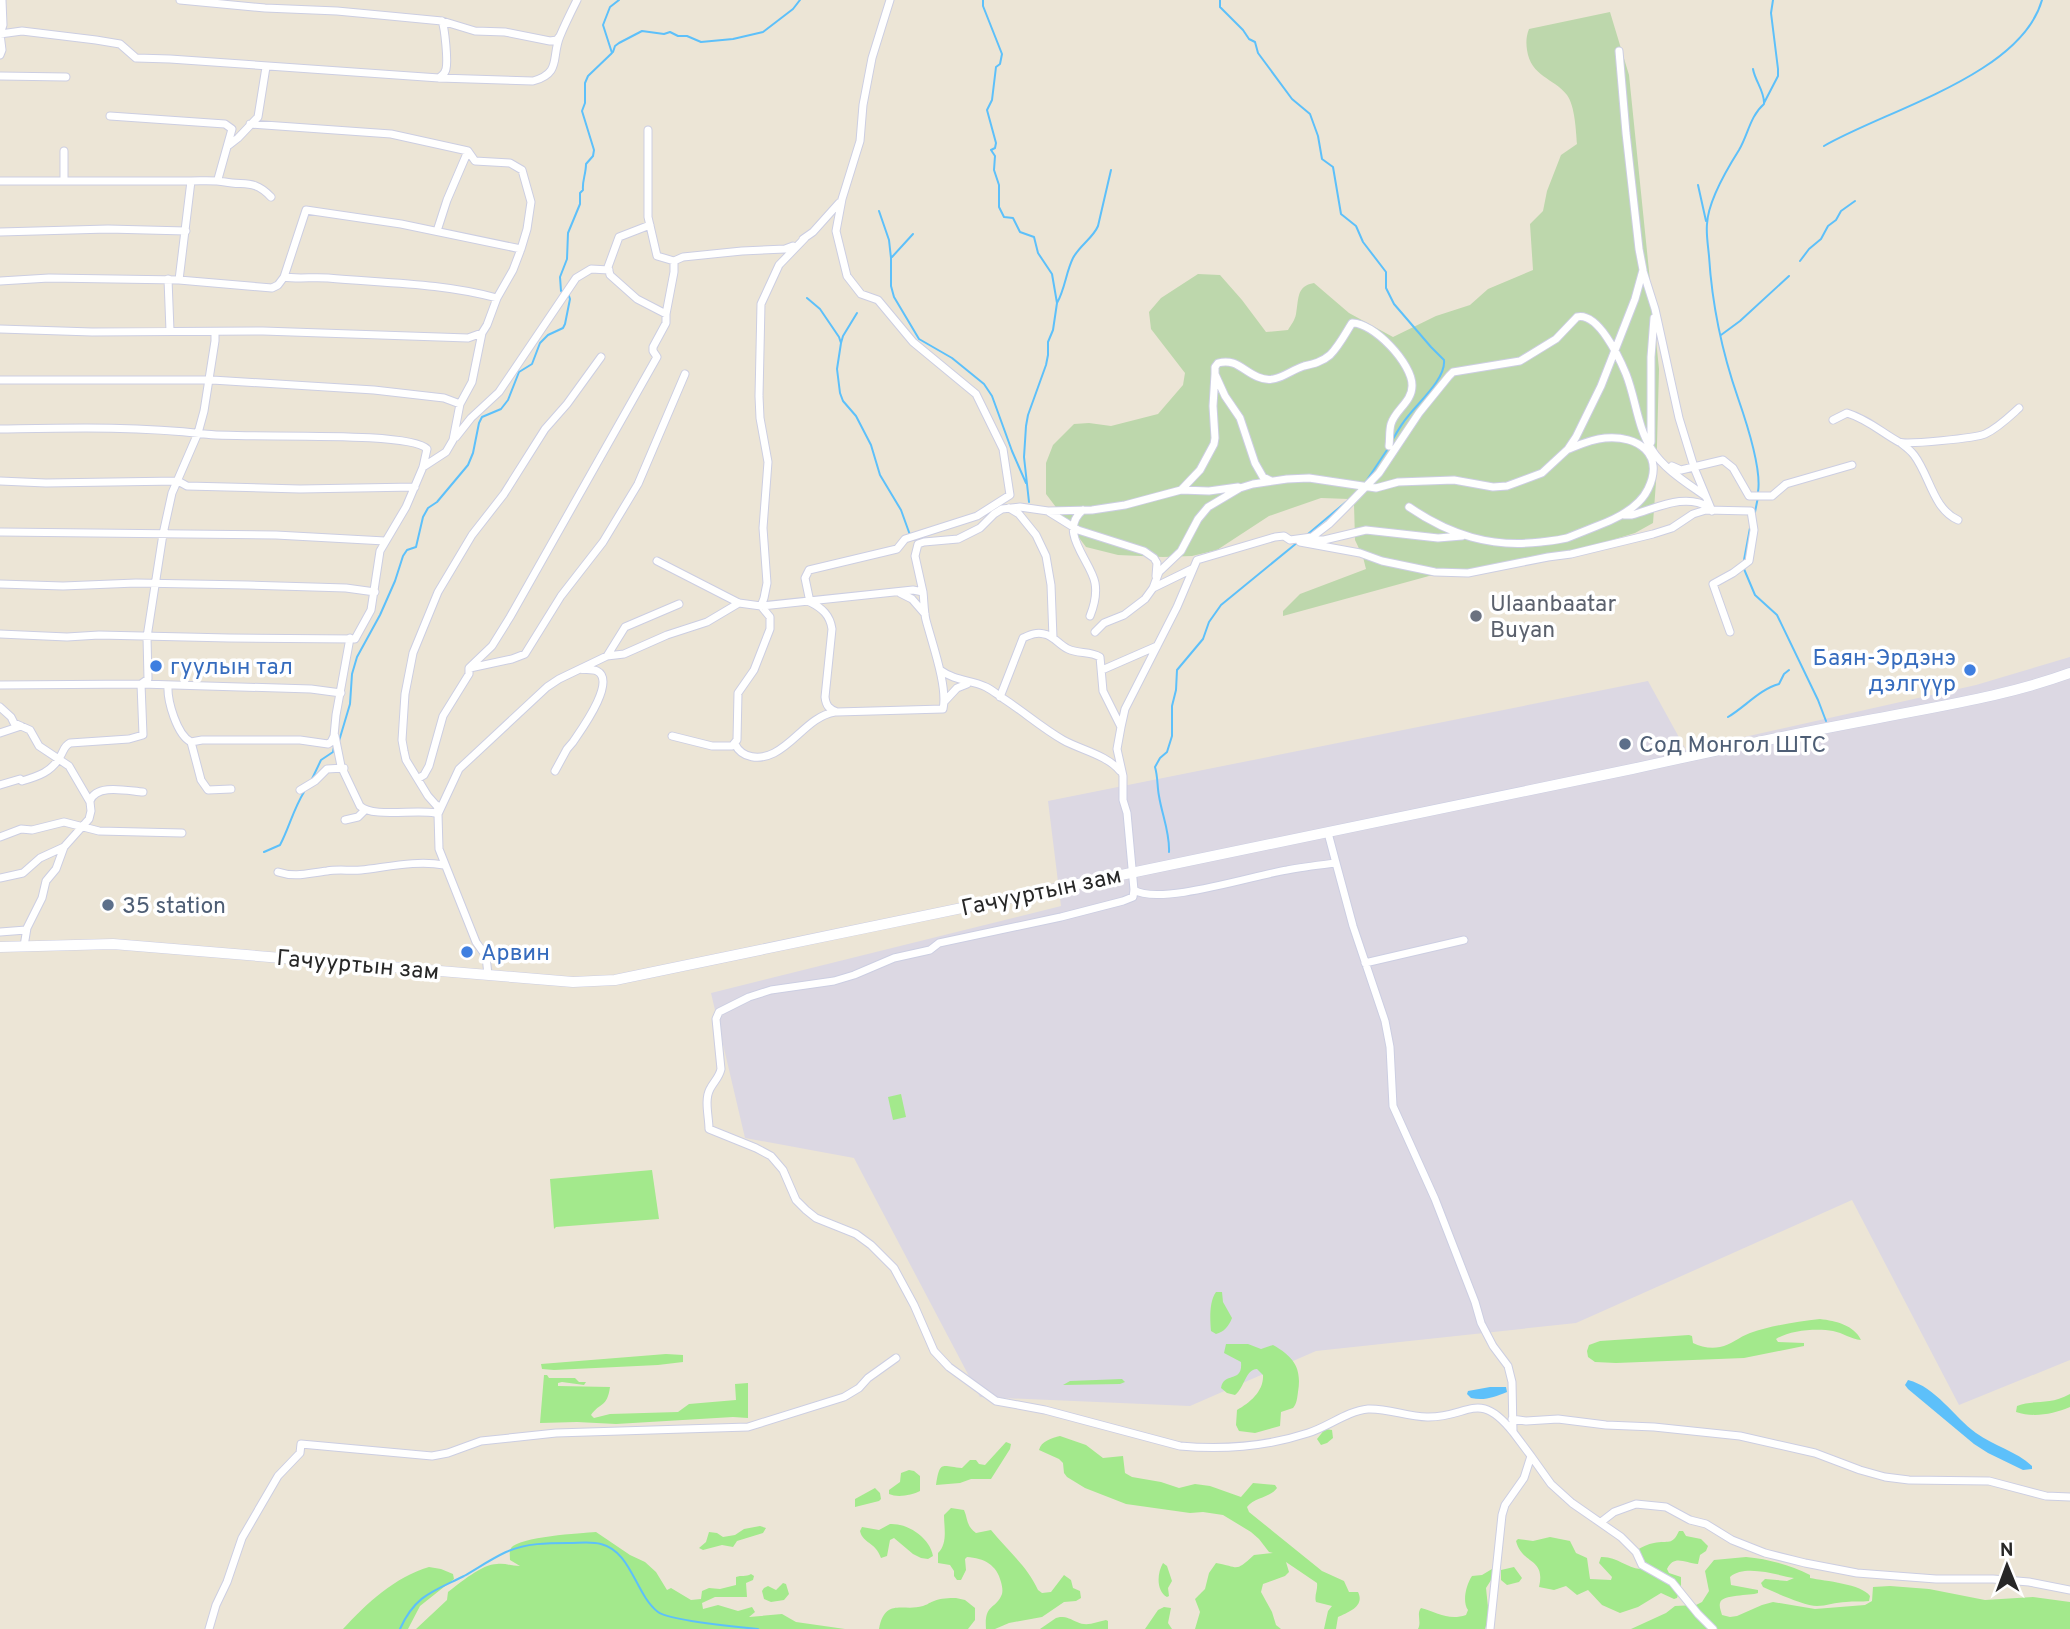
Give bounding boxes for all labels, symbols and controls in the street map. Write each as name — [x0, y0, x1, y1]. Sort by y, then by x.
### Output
place label: Ulaanbaatar Buyan — [1490, 591, 1617, 646]
marker: Ulaanbaatar Buyan — [1468, 608, 1484, 624]
place label: Баян-Эрдэнэ дэлгүүр — [1813, 645, 1956, 700]
place label: гуулын тал — [170, 654, 293, 683]
marker: гуулын тал — [148, 658, 164, 674]
marker: Баян-Эрдэнэ дэлгүүр — [1962, 662, 1978, 678]
place label: Сод Монгол ШТС — [1639, 732, 1826, 761]
marker: Сод Монгол ШТС — [1617, 736, 1633, 752]
street label: Гачууртын зам — [959, 862, 1124, 925]
place label: 35 station — [122, 893, 226, 922]
marker: 35 station — [100, 897, 116, 913]
place label: Арвин — [481, 940, 550, 969]
marker: Арвин — [459, 944, 475, 960]
street label: Гачууртын зам — [275, 945, 440, 988]
north arrow — [1972, 1531, 2042, 1601]
text: N — [2000, 1539, 2014, 1563]

